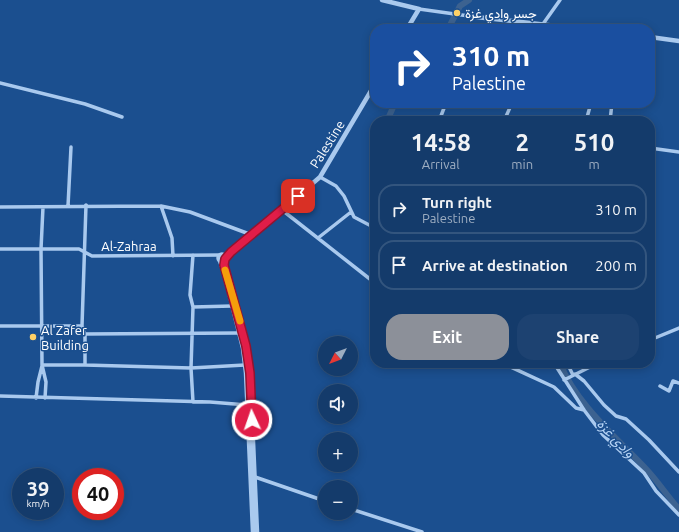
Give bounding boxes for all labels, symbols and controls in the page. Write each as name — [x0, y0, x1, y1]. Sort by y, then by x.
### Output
place label: جسر وادي غزة — [465, 6, 537, 24]
marker: جسر وادي غزة — [452, 8, 462, 18]
icon: right — [386, 40, 438, 92]
text: 310 m — [452, 40, 530, 71]
text: Palestine — [452, 73, 526, 93]
street label: Palestine — [307, 118, 347, 170]
text: 14:58 — [411, 129, 471, 156]
text: 2 — [515, 129, 529, 156]
text: 510 — [574, 129, 614, 156]
text: Arrival — [422, 157, 460, 171]
text: min — [511, 157, 533, 171]
text: m — [588, 157, 600, 171]
pin — [281, 179, 315, 213]
icon: arrive — [287, 185, 309, 207]
text: Turn right — [422, 194, 492, 211]
icon: right — [388, 198, 410, 220]
text: 310 m — [595, 201, 637, 218]
text: Palestine — [422, 211, 475, 225]
street label: Al-Zahraa — [101, 239, 157, 253]
icon: arrive — [388, 254, 410, 276]
text: Arrive at destination — [422, 257, 568, 274]
text: 200 m — [595, 257, 637, 274]
button: Exit — [386, 314, 509, 360]
button: Share — [517, 314, 639, 360]
place label: Al Zafer Building — [41, 323, 89, 352]
marker: Al Zafer Building — [28, 332, 38, 342]
north arrow — [318, 336, 358, 376]
map controls — [318, 336, 358, 520]
button: sound — [318, 384, 358, 424]
position arrow — [231, 399, 273, 441]
water label: وادي غزة — [591, 415, 639, 464]
button: + — [318, 432, 358, 472]
speed limit sign: 40 — [72, 468, 124, 520]
text: 39 — [27, 477, 49, 500]
button: − — [318, 480, 358, 520]
text: km/h — [26, 498, 50, 509]

